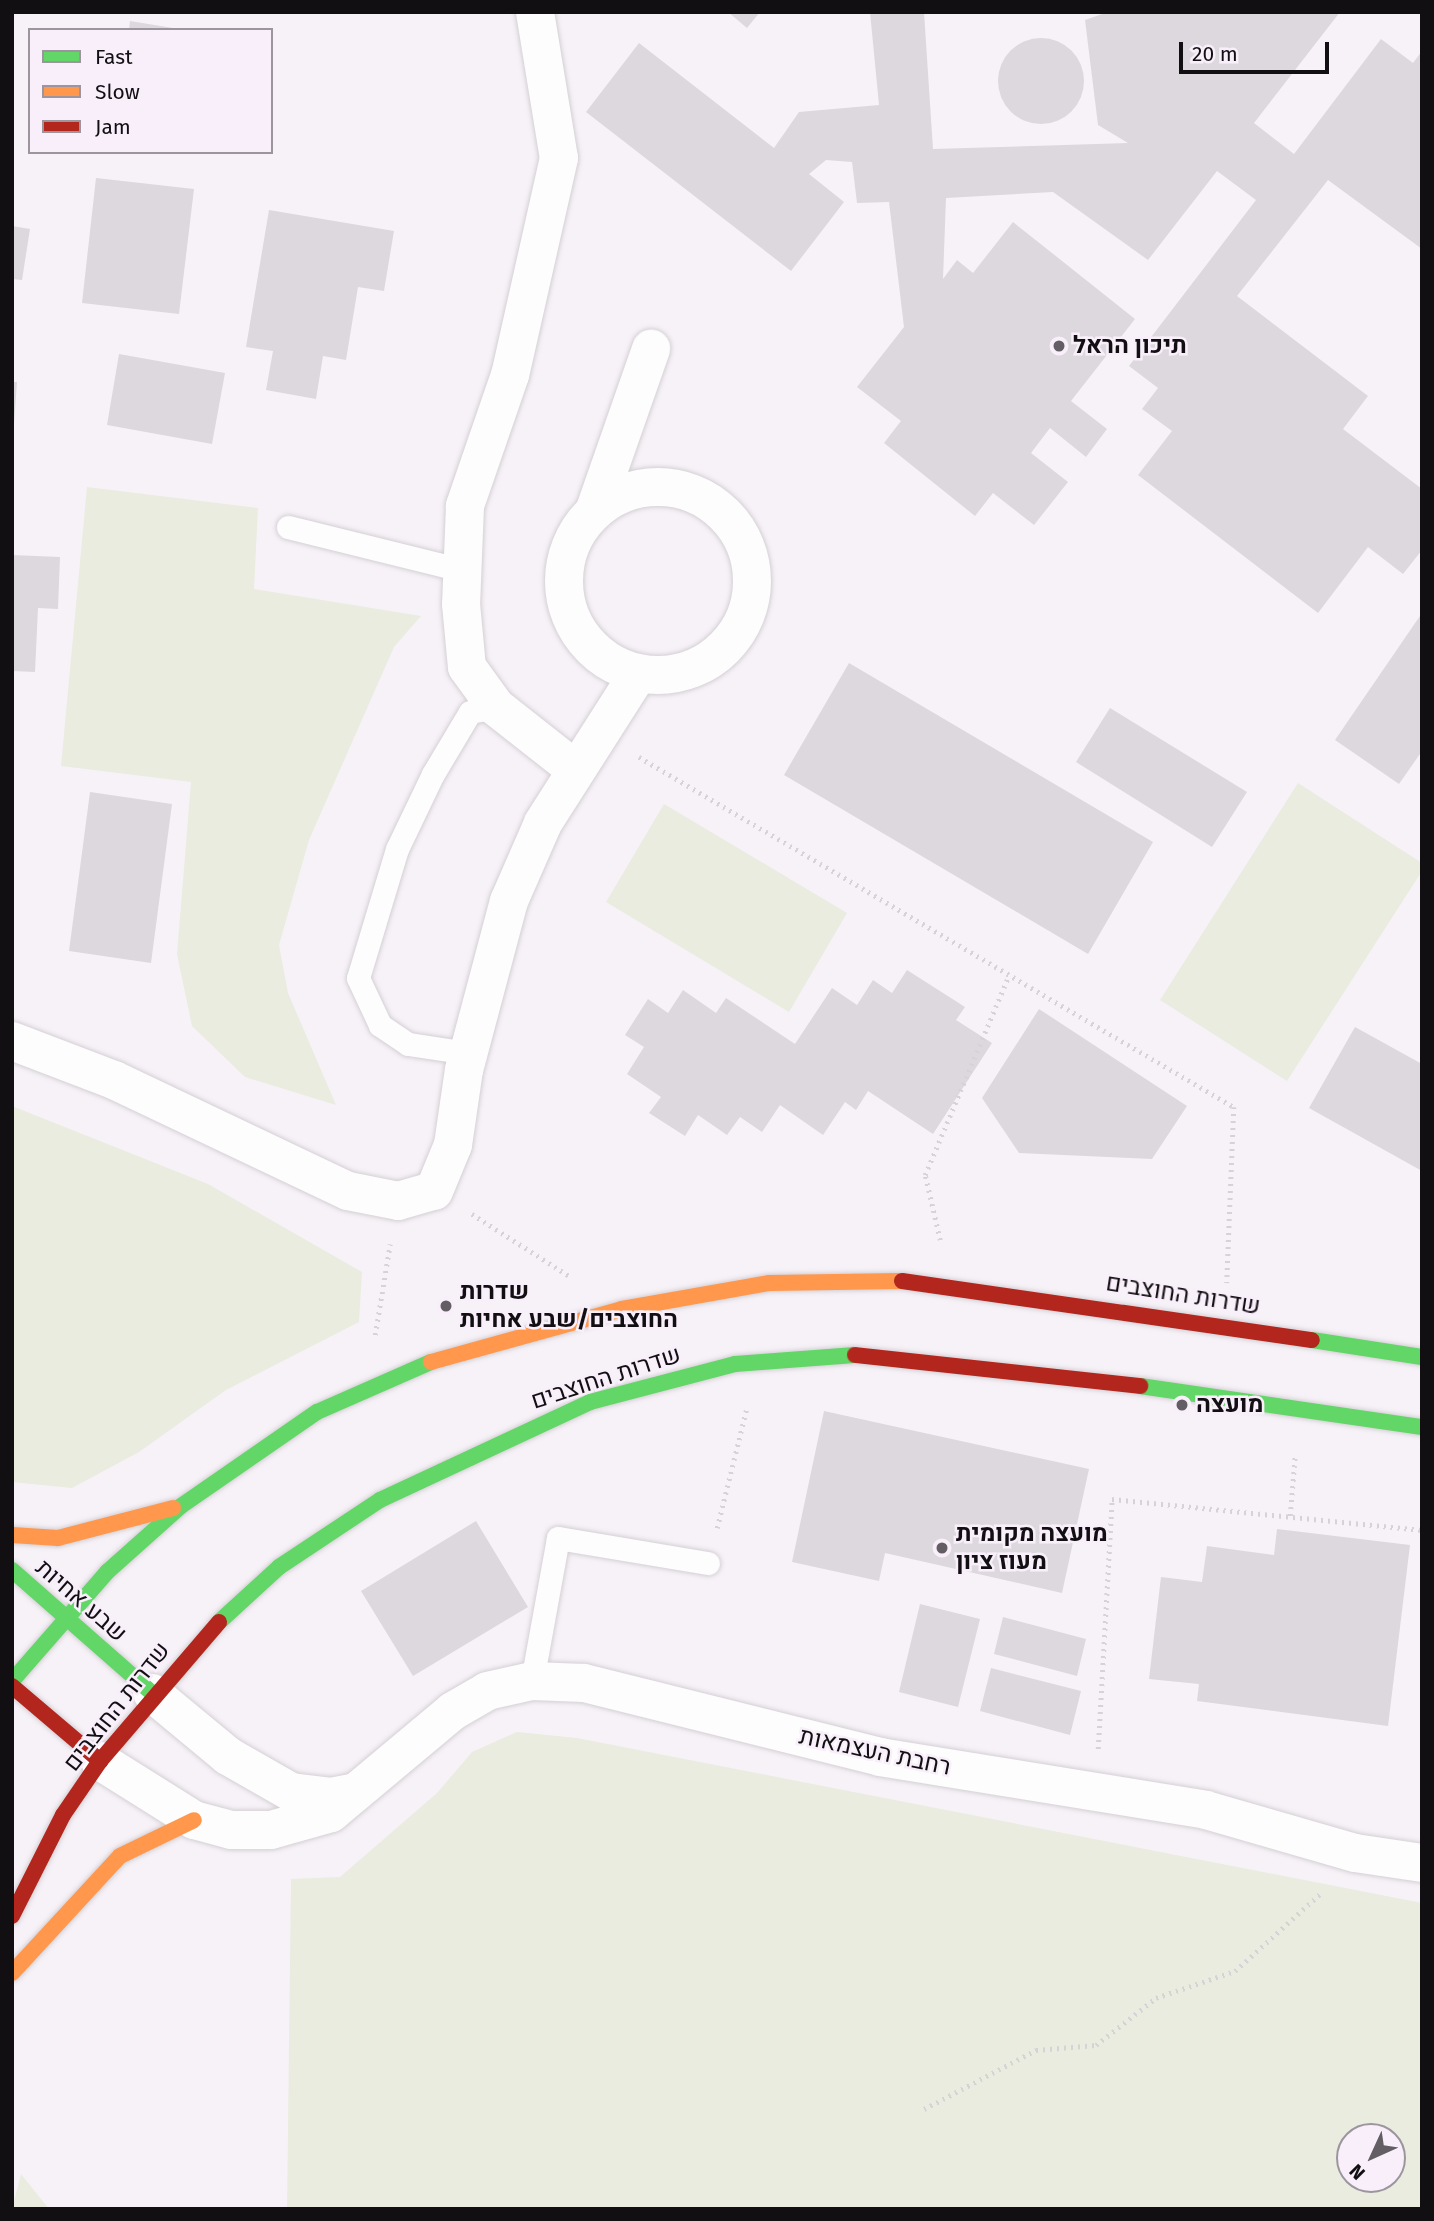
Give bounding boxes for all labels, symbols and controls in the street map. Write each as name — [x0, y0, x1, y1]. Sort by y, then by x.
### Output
legend — [28, 28, 273, 154]
scale bar — [1182, 28, 1332, 72]
text: 20 m — [1192, 41, 1238, 67]
text: Fast — [95, 44, 133, 70]
text: Slow — [95, 79, 140, 105]
text: Jam — [95, 114, 131, 140]
place label: תיכון הראל — [1073, 332, 1187, 360]
marker: תיכון הראל — [1051, 338, 1067, 354]
street label: שדרות החוצבים — [1104, 1269, 1262, 1321]
place label: שדרות החוצבים/שבע אחיות — [460, 1278, 678, 1334]
marker: שדרות החוצבים/שבע אחיות — [438, 1298, 454, 1314]
street label: שדרות החוצבים — [527, 1340, 685, 1416]
place label: מועצה — [1196, 1391, 1263, 1419]
marker: מועצה — [1174, 1397, 1190, 1413]
place label: מועצה מקומית מעוז ציון — [956, 1520, 1108, 1576]
marker: מועצה מקומית מעוז ציון — [934, 1540, 950, 1556]
street label: שבע אחיות — [30, 1554, 132, 1648]
street label: שדרות החוצבים — [58, 1637, 176, 1777]
street label: רחבת העצמאות — [797, 1722, 953, 1782]
north arrow — [1336, 2123, 1406, 2193]
text: N — [1345, 2159, 1370, 2184]

